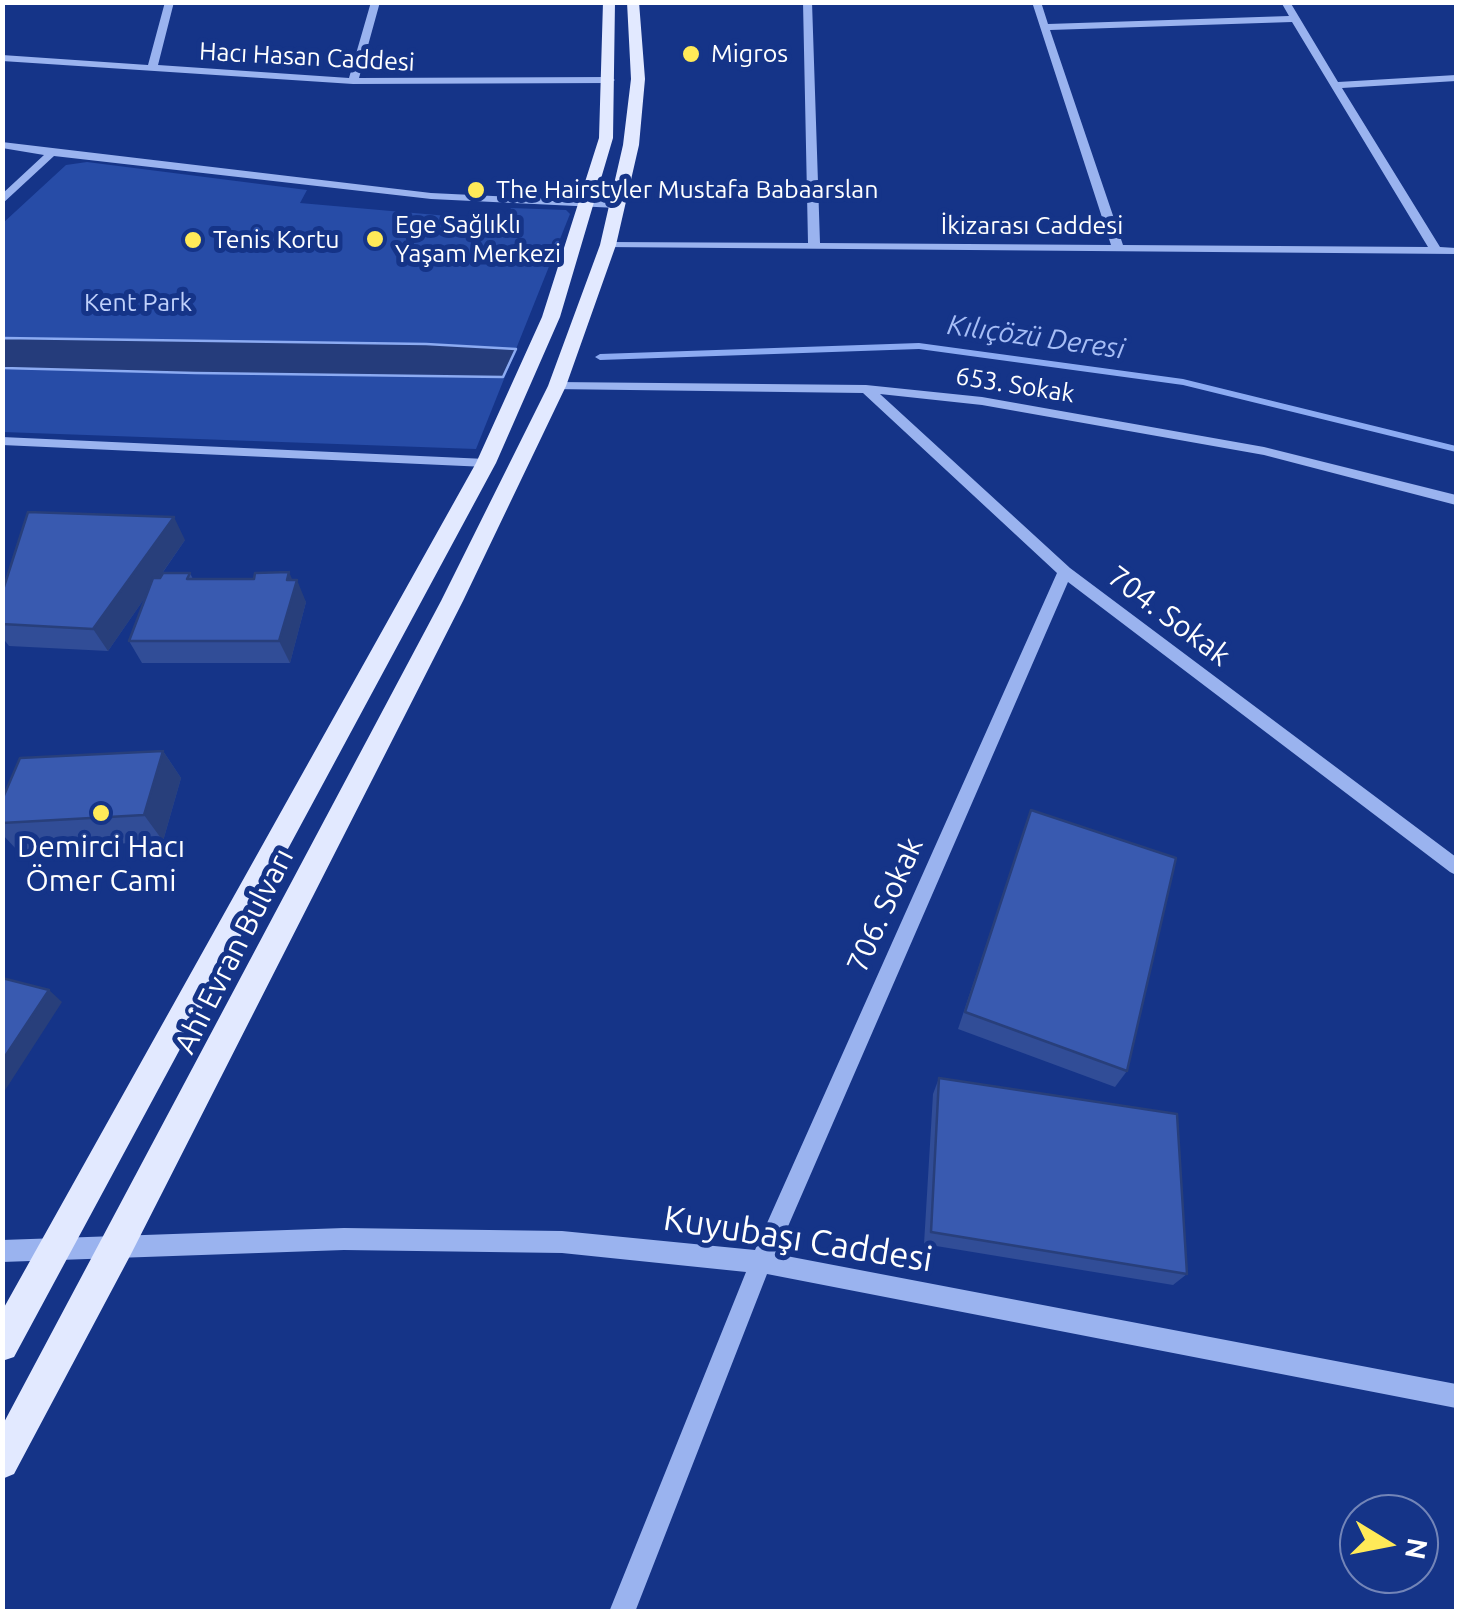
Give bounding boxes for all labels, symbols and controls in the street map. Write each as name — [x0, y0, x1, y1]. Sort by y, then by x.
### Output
street label: Hacı Hasan Caddesi — [198, 36, 416, 78]
place label: Migros — [711, 39, 788, 69]
marker: Migros — [680, 43, 702, 65]
place label: The Hairstyler Mustafa Babaarslan — [496, 175, 878, 205]
marker: The Hairstyler Mustafa Babaarslan — [465, 179, 487, 201]
place label: Ege Sağlıklı Yaşam Merkezi — [395, 210, 561, 269]
street label: İkizarası Caddesi — [941, 211, 1123, 241]
place label: Tenis Kortu — [213, 225, 340, 255]
marker: Ege Sağlıklı Yaşam Merkezi — [364, 228, 386, 250]
marker: Tenis Kortu — [182, 229, 204, 251]
park label: Kent Park — [84, 288, 192, 318]
water label: Kılıçözü Deresi — [945, 308, 1127, 366]
street label: 653. Sokak — [953, 361, 1077, 409]
street label: 704. Sokak — [1101, 558, 1237, 674]
marker: Demirci Hacı Ömer Cami — [90, 802, 112, 824]
place label: Demirci Hacı Ömer Cami — [17, 829, 185, 900]
street label: 706. Sokak — [839, 832, 931, 978]
street label: Ahi Evran Bulvarı — [167, 842, 301, 1060]
street label: Kuyubaşı Caddesi — [661, 1197, 935, 1281]
north arrow — [1339, 1494, 1439, 1594]
text: N — [1400, 1536, 1434, 1562]

